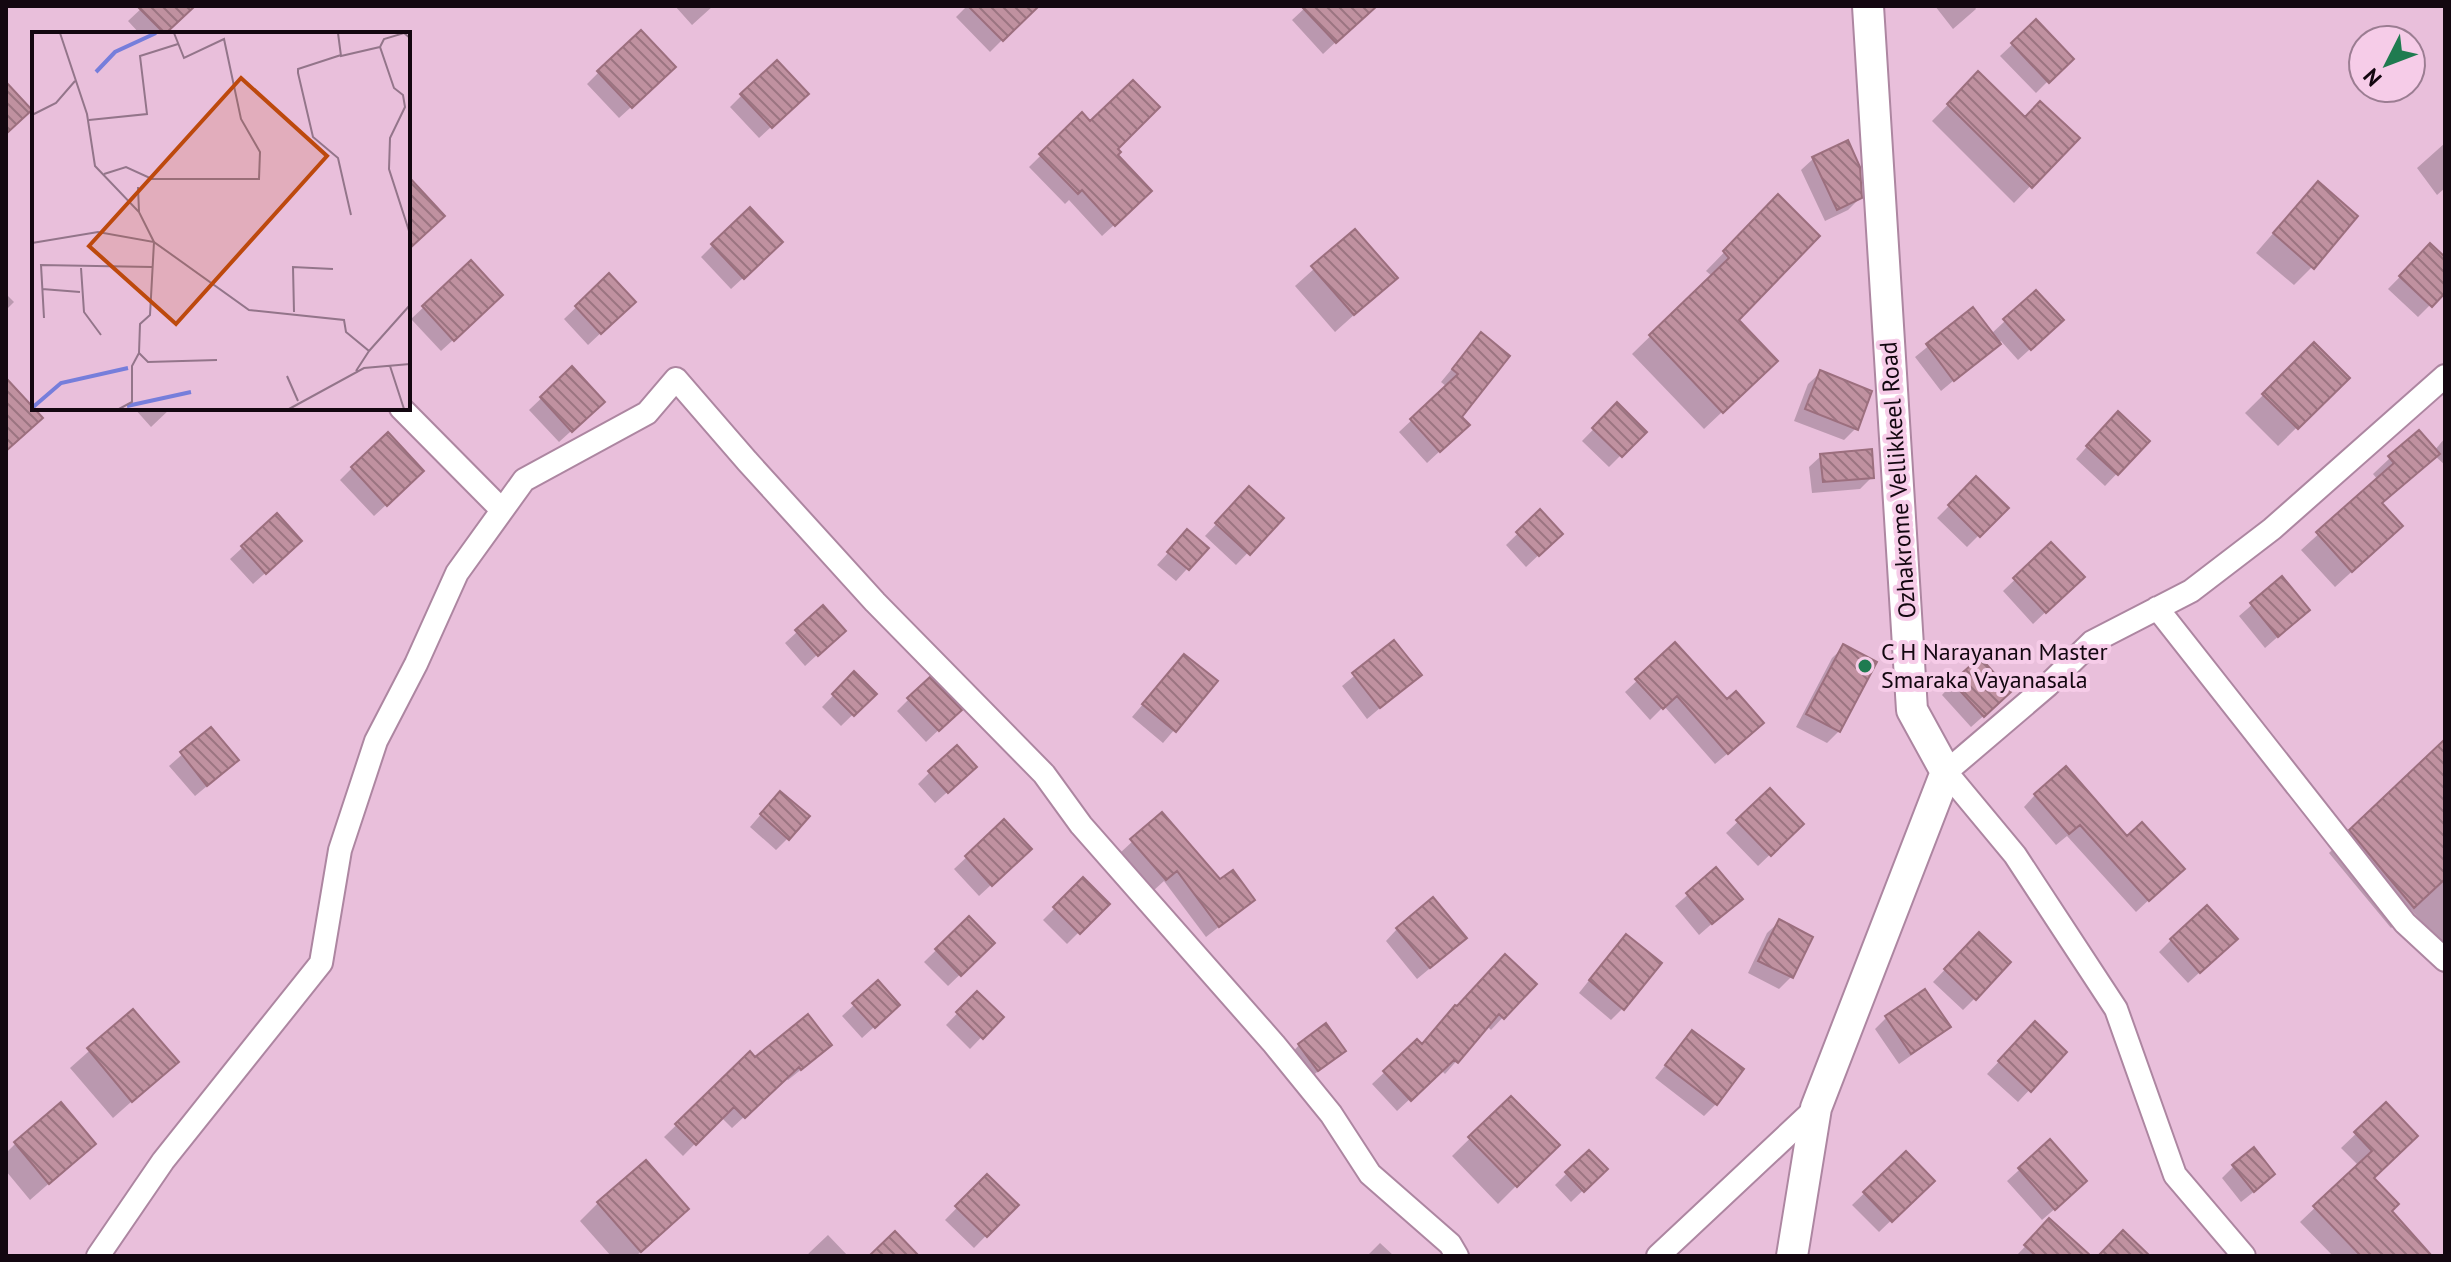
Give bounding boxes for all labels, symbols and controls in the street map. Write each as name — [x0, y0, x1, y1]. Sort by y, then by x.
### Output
north arrow — [2347, 24, 2427, 104]
inset map — [32, 32, 410, 410]
text: N — [2357, 63, 2387, 92]
street label: Ozhakrome Vellikkeel Road — [1872, 341, 1923, 620]
place label: C H Narayanan Master Smaraka Vayanasala — [1881, 636, 2108, 695]
marker: C H Narayanan Master Smaraka Vayanasala — [1856, 657, 1874, 675]

